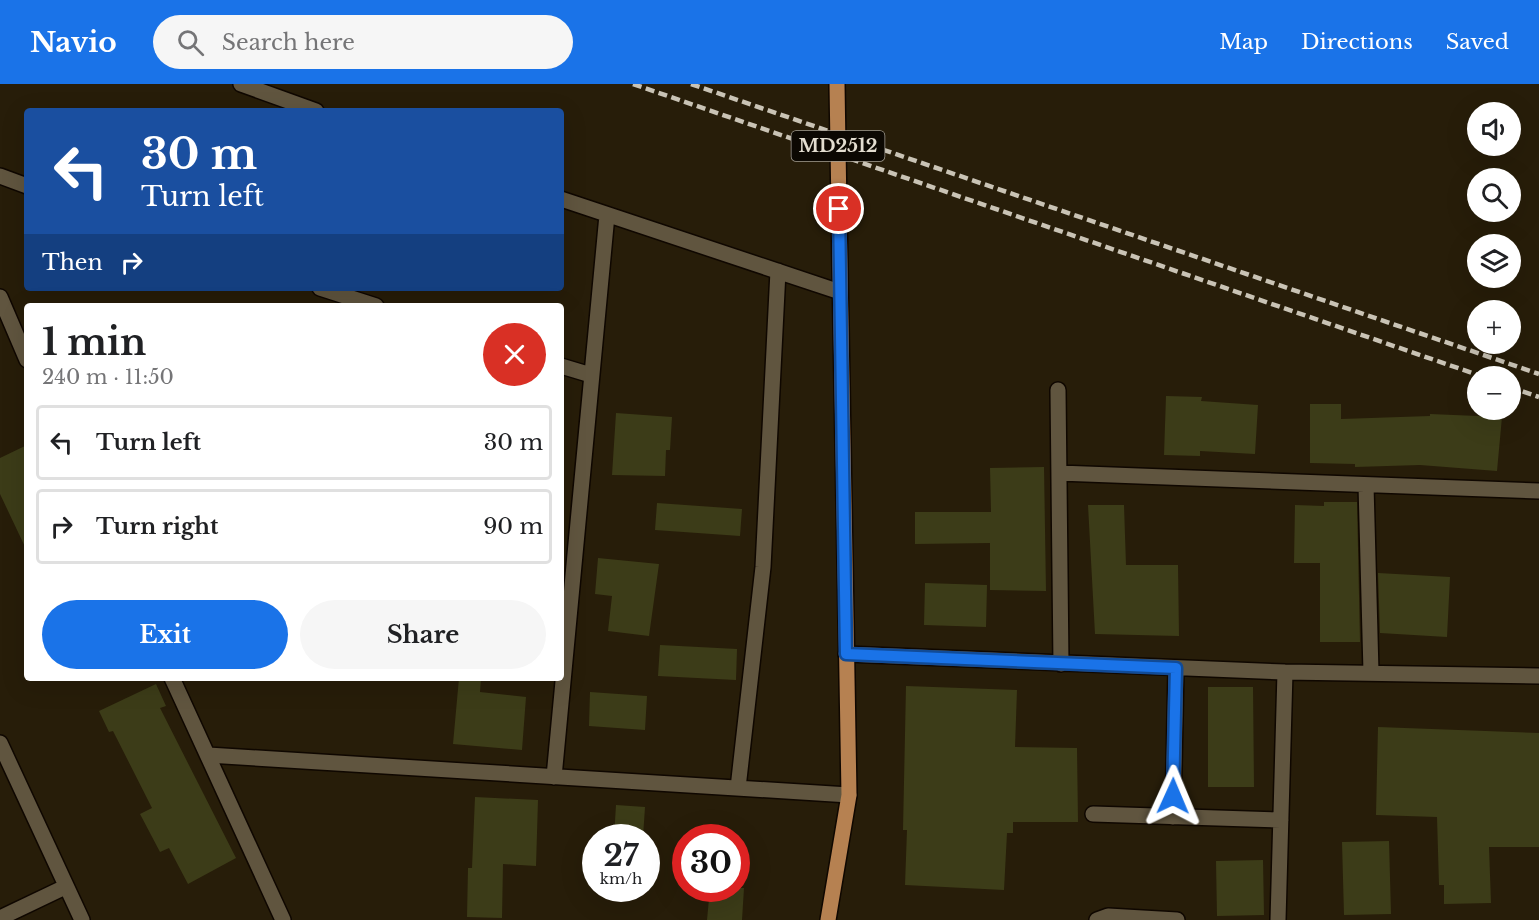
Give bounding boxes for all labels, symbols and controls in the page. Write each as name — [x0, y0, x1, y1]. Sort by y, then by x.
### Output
search box — [153, 15, 573, 69]
text: Navio — [30, 25, 117, 60]
icon: search — [174, 26, 207, 59]
text: Search here — [222, 29, 355, 56]
text: Map — [1219, 29, 1268, 55]
text: Directions — [1301, 29, 1413, 55]
text: Saved — [1446, 29, 1509, 55]
map controls — [1467, 102, 1521, 420]
button: sound — [1467, 102, 1521, 156]
text: 30 m — [141, 128, 257, 180]
road number: MD2512 — [792, 131, 884, 161]
icon: left — [42, 132, 120, 210]
button: search — [1467, 168, 1521, 222]
text: Turn left — [141, 180, 264, 213]
pin — [813, 183, 864, 234]
icon: arrive — [822, 192, 855, 225]
button: layers — [1467, 234, 1521, 288]
icon: right — [115, 246, 148, 279]
text: Then — [42, 249, 103, 276]
button: + — [1467, 300, 1521, 354]
text: 1 min — [42, 320, 146, 365]
button: close — [483, 323, 546, 386]
text: 240 m · 11:50 — [42, 365, 174, 389]
button: − — [1467, 366, 1521, 420]
icon: left — [45, 426, 78, 459]
text: Turn left — [96, 429, 201, 456]
text: 30 m — [484, 429, 543, 456]
icon: right — [45, 510, 78, 543]
text: Turn right — [96, 513, 218, 540]
text: 90 m — [483, 513, 543, 540]
button: Exit — [42, 600, 288, 669]
button: Share — [300, 600, 546, 669]
position arrow — [1141, 764, 1205, 828]
speed limit sign: 30 — [672, 824, 750, 902]
text: 27 — [603, 837, 639, 874]
text: km/h — [600, 869, 642, 888]

